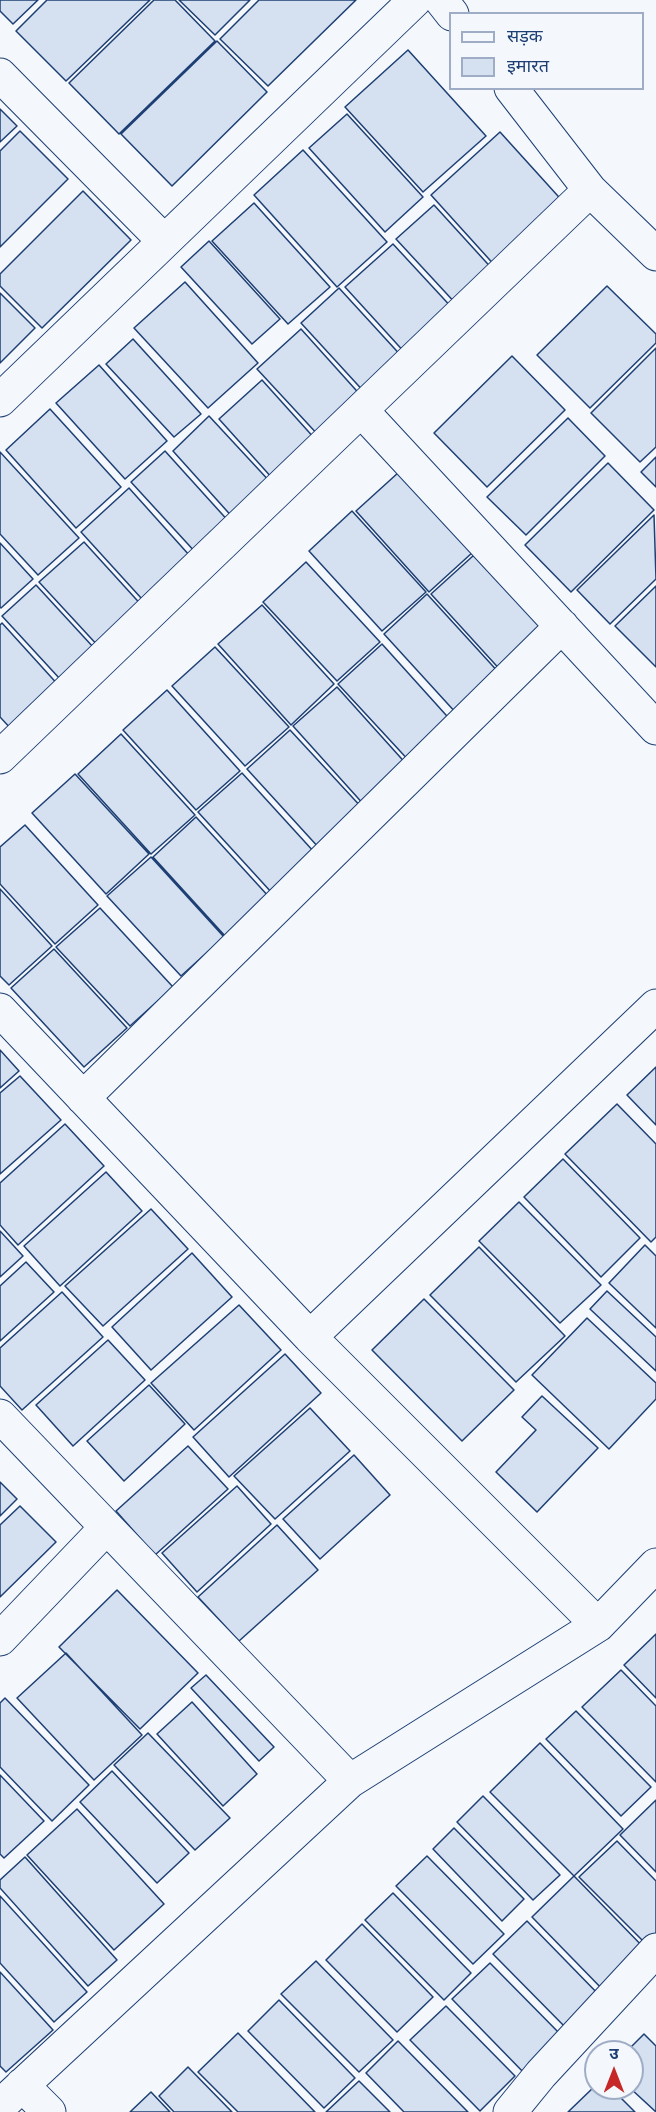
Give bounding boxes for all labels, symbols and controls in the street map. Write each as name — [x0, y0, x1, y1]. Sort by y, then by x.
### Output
legend — [449, 12, 644, 90]
text: सड़क — [507, 26, 543, 46]
text: इमारत — [507, 56, 549, 76]
north arrow — [584, 2040, 644, 2100]
text: उ — [609, 2045, 619, 2062]

